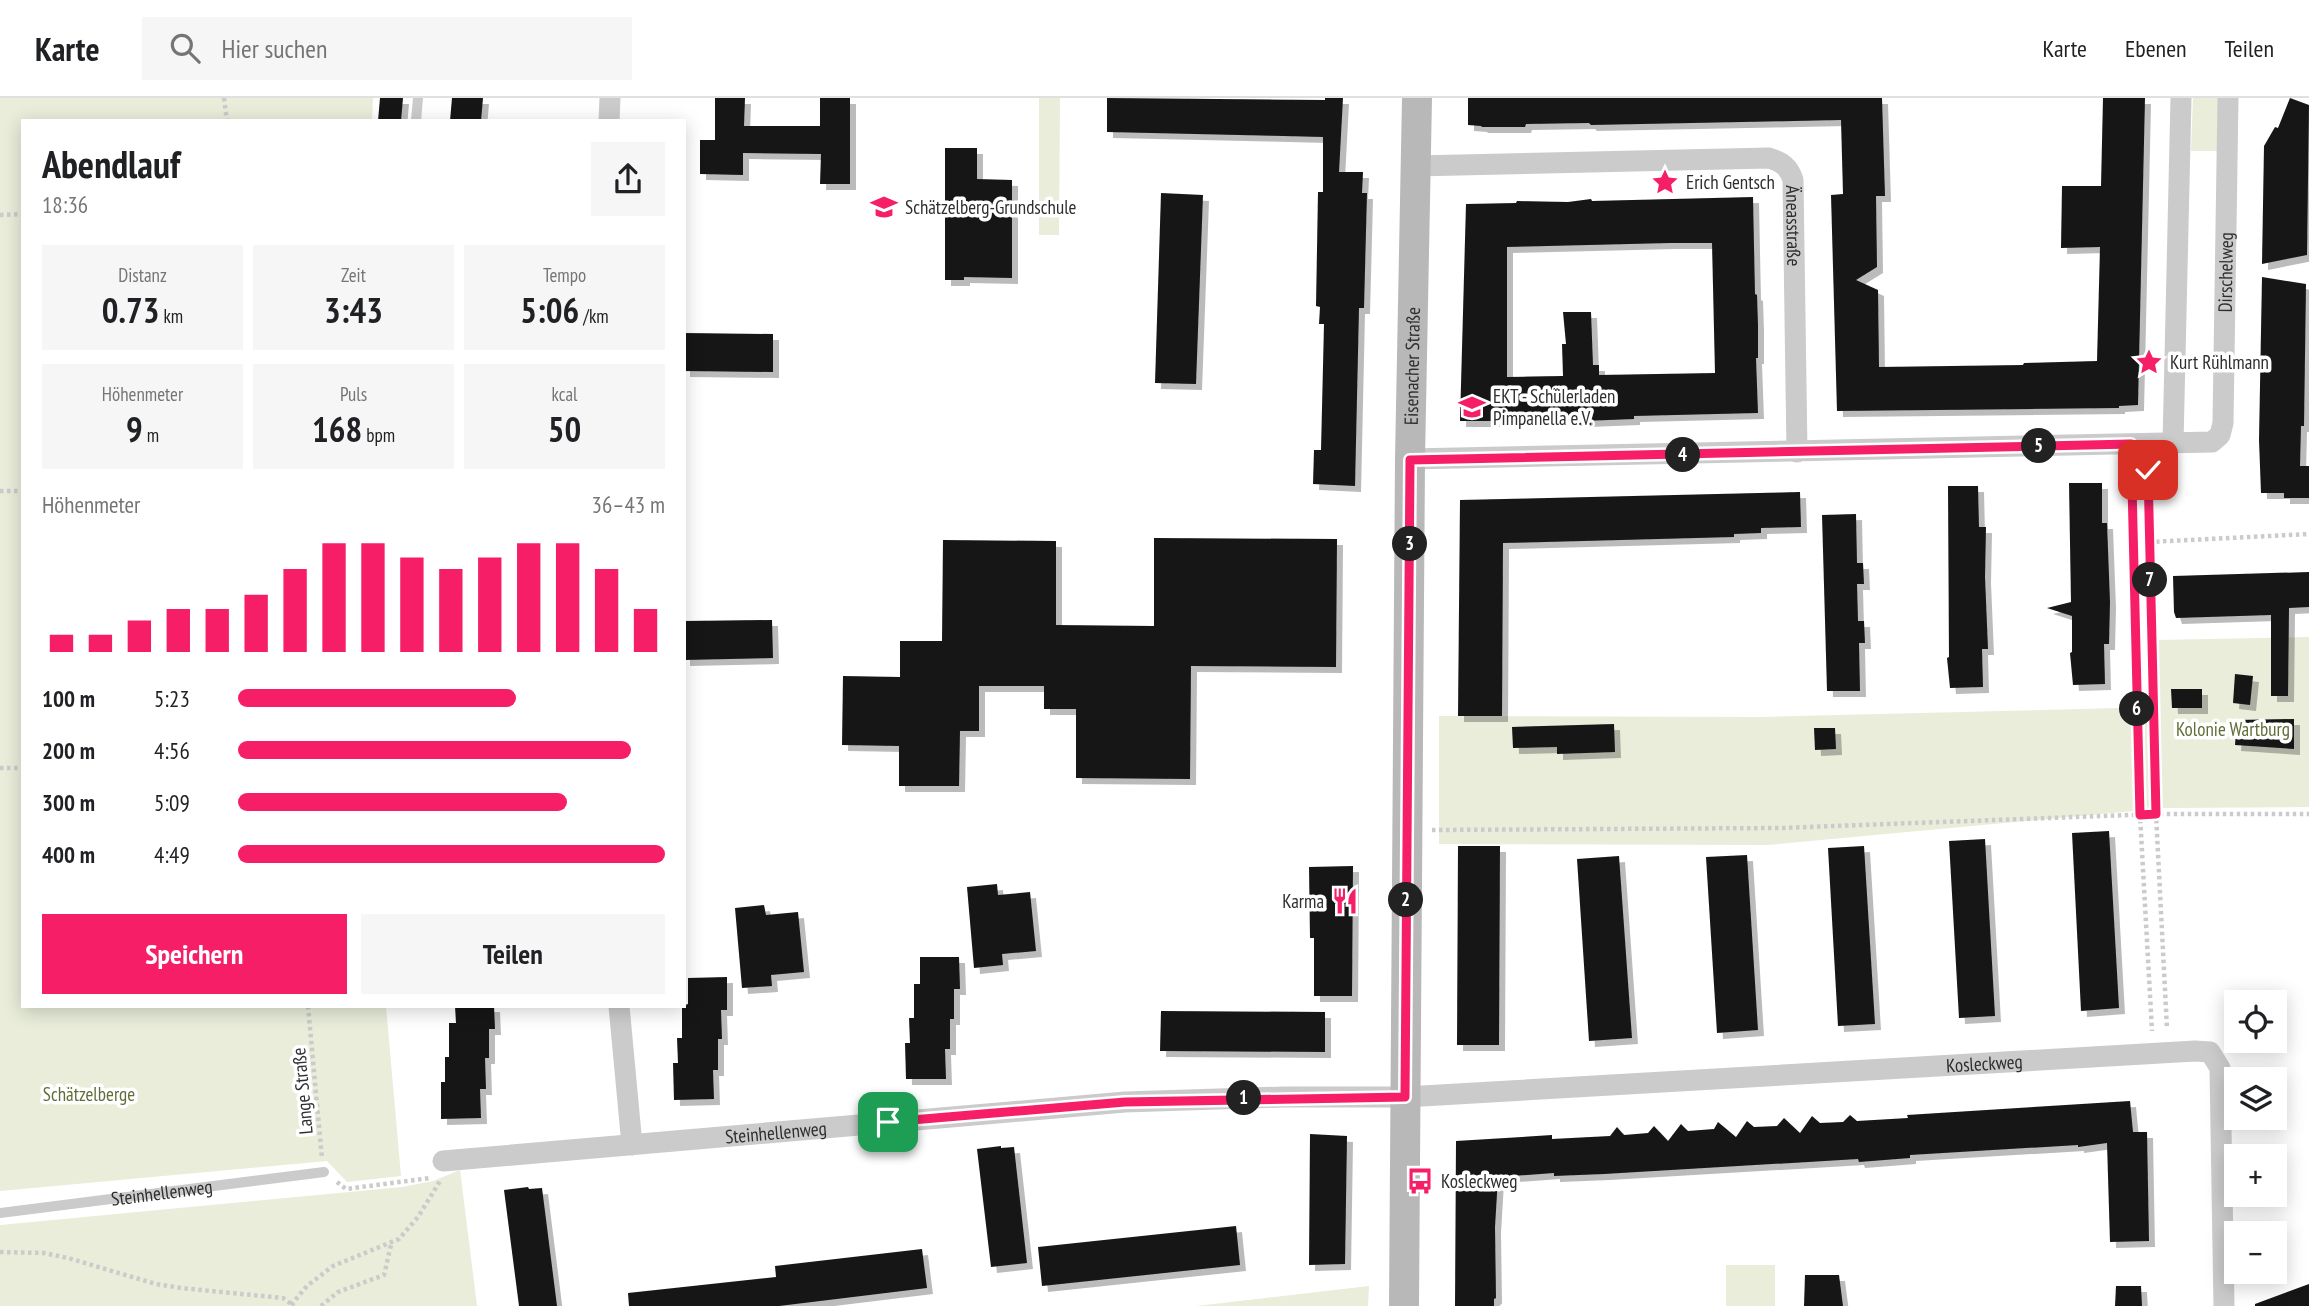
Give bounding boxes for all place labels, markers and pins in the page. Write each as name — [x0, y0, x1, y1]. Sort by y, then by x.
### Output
place icon: Erich Gentsch — [1650, 167, 1680, 197]
place label: Erich Gentsch — [1686, 170, 1775, 194]
school or university icon: Schätzelberg-Grundschule — [869, 192, 899, 222]
place label: Schätzelberg-Grundschule — [905, 195, 1077, 219]
place icon: Kurt Rühlmann — [2134, 347, 2164, 377]
place label: Kurt Rühlmann — [2170, 350, 2269, 374]
place label: EKT - Schülerladen Pimpanella e.V. — [1493, 384, 1615, 430]
school or university icon: EKT - Schülerladen Pimpanella e.V. — [1457, 392, 1487, 422]
pin: 5 — [2022, 428, 2056, 464]
pin: 4 — [1666, 438, 1700, 472]
pin — [2118, 440, 2178, 500]
pin: 3 — [1392, 526, 1428, 562]
pin: 7 — [2132, 562, 2168, 598]
pin: 6 — [2120, 692, 2154, 726]
pin: 2 — [1388, 882, 1424, 918]
restaurant icon: Karma — [1330, 886, 1360, 916]
place label: Karma — [1282, 889, 1324, 913]
pin: 1 — [1226, 1080, 1262, 1116]
pin — [858, 1092, 918, 1152]
bus stop icon: Kosleckweg — [1405, 1166, 1435, 1196]
place label: Kosleckweg — [1441, 1169, 1517, 1193]

